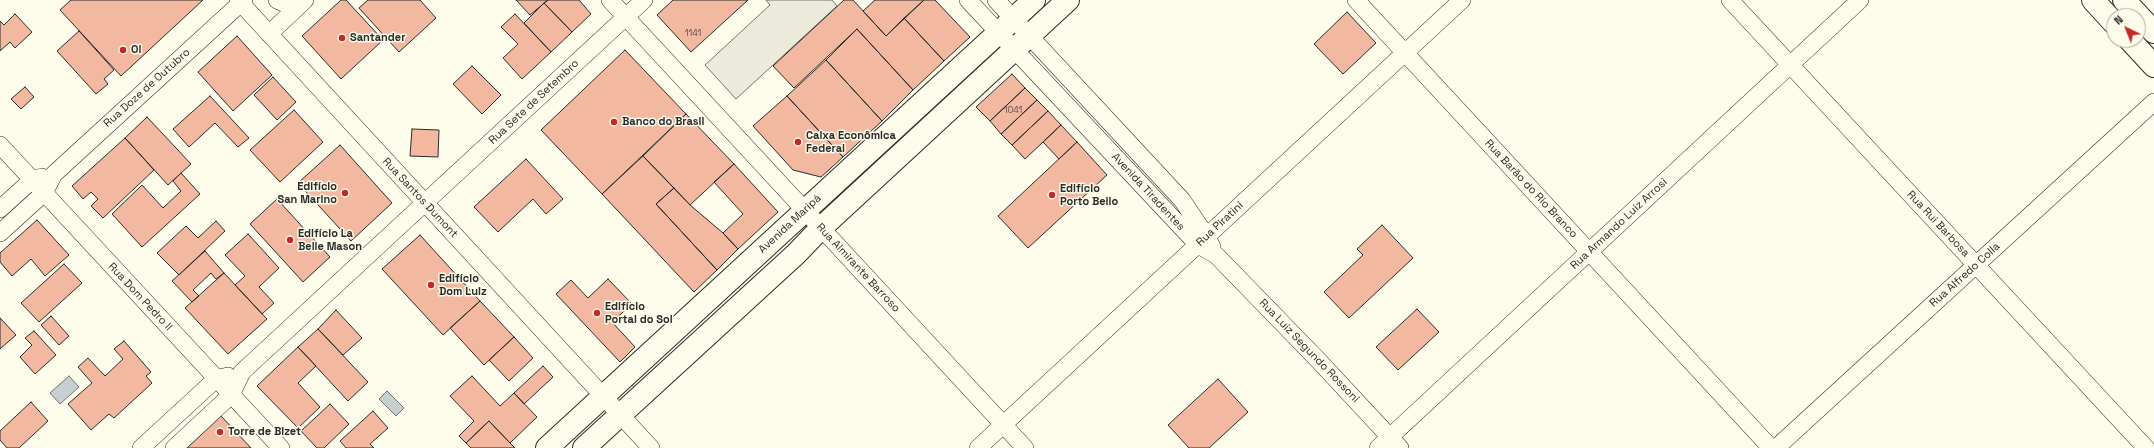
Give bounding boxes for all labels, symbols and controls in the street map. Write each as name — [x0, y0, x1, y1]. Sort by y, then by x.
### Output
north arrow — [2106, 8, 2146, 48]
text: N — [2111, 12, 2126, 28]
house number: 1141 — [685, 29, 701, 39]
place label: Santander — [350, 31, 406, 45]
marker: Santander — [337, 33, 347, 43]
place label: Oi — [131, 43, 141, 57]
marker: Oi — [118, 45, 128, 55]
street label: Rua Doze de Outubro — [101, 46, 193, 130]
street label: Rua Sete de Setembro — [486, 57, 582, 147]
house number: 1041 — [1004, 106, 1022, 116]
place label: Banco do Brasil — [622, 115, 704, 129]
marker: Banco do Brasil — [609, 117, 619, 127]
place label: Caixa Econômica Federal — [806, 129, 896, 155]
marker: Caixa Econômica Federal — [793, 137, 803, 147]
street label: Rua Barão do Rio Branco — [1482, 137, 1580, 241]
street label: Avenida Tiradentes — [1109, 150, 1187, 234]
street label: Rua Santos Dumont — [379, 155, 461, 241]
street label: Rua Armando Luiz Arrosi — [1568, 176, 1670, 272]
place label: Edifício San Marino — [278, 180, 337, 206]
place label: Edifício Porto Bello — [1060, 182, 1118, 208]
marker: Edifício San Marino — [340, 188, 350, 198]
street label: Rua Rui Barbosa — [1904, 188, 1972, 260]
marker: Edifício Porto Bello — [1047, 190, 1057, 200]
street label: Avenida Maripá — [756, 192, 824, 256]
street label: Rua Piratini — [1194, 199, 1246, 249]
street label: Rua Almirante Barroso — [813, 221, 903, 315]
place label: Edifício La Belle Mason — [298, 227, 362, 253]
marker: Edifício La Belle Mason — [285, 235, 295, 245]
street label: Rua Alfredo Colla — [1927, 240, 2003, 310]
street label: Rua Dom Pedro II — [105, 260, 175, 334]
place label: Edifício Dom Luiz — [439, 272, 487, 298]
marker: Edifício Dom Luiz — [426, 280, 436, 290]
street label: Rua Luiz Segundo Rossoni — [1256, 296, 1362, 406]
place label: Edifício Portal do Sol — [605, 300, 673, 326]
marker: Edifício Portal do Sol — [592, 308, 602, 318]
place label: Torre de Bizet — [228, 425, 301, 439]
marker: Torre de Bizet — [215, 427, 225, 437]

